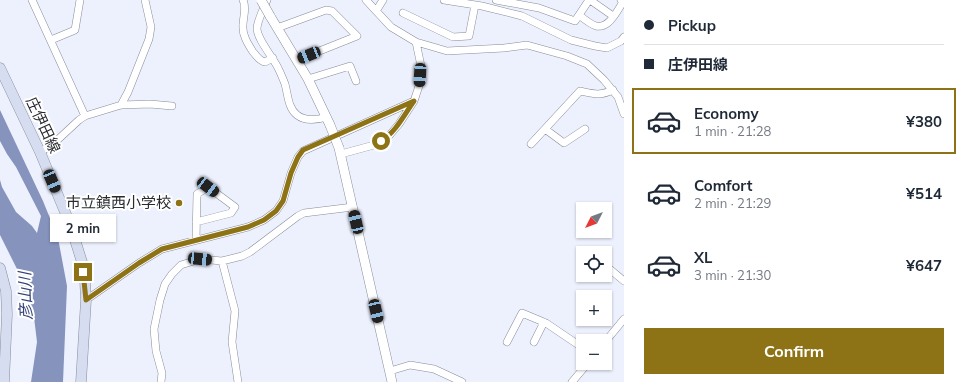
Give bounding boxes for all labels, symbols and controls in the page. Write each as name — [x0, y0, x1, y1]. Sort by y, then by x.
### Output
text: Pickup — [668, 16, 716, 35]
car — [296, 45, 322, 65]
text: 庄伊田線 — [668, 55, 728, 74]
car — [413, 63, 427, 87]
street label: 庄伊田線 — [22, 94, 65, 156]
icon: car — [646, 103, 682, 139]
text: Economy — [694, 104, 759, 123]
text: ¥380 — [906, 112, 942, 131]
text: 1 min · 21:28 — [694, 123, 771, 139]
route start — [372, 132, 390, 150]
car — [42, 168, 62, 194]
car — [195, 175, 221, 199]
icon: car — [646, 175, 682, 211]
text: Comfort — [694, 176, 752, 195]
text: ¥514 — [906, 184, 942, 203]
place label: 市立鎮西小学校 — [66, 193, 171, 212]
text: 2 min · 21:29 — [694, 195, 771, 211]
marker: 市立鎮西小学校 — [174, 198, 184, 208]
north arrow — [576, 202, 612, 238]
map controls — [576, 202, 612, 370]
car — [347, 209, 365, 235]
callout: 2 min — [50, 214, 116, 242]
text: 2 min — [66, 220, 100, 236]
button: locate — [576, 246, 612, 282]
icon: car — [646, 247, 682, 283]
text: XL — [694, 248, 712, 267]
car — [187, 252, 213, 266]
text: ¥647 — [906, 256, 942, 275]
route end — [74, 263, 92, 281]
text: 3 min · 21:30 — [694, 267, 771, 283]
water label: 彦山川 — [14, 270, 36, 320]
button: + — [576, 290, 612, 326]
car — [367, 298, 385, 324]
button: Confirm — [644, 328, 944, 374]
button: − — [576, 334, 612, 370]

